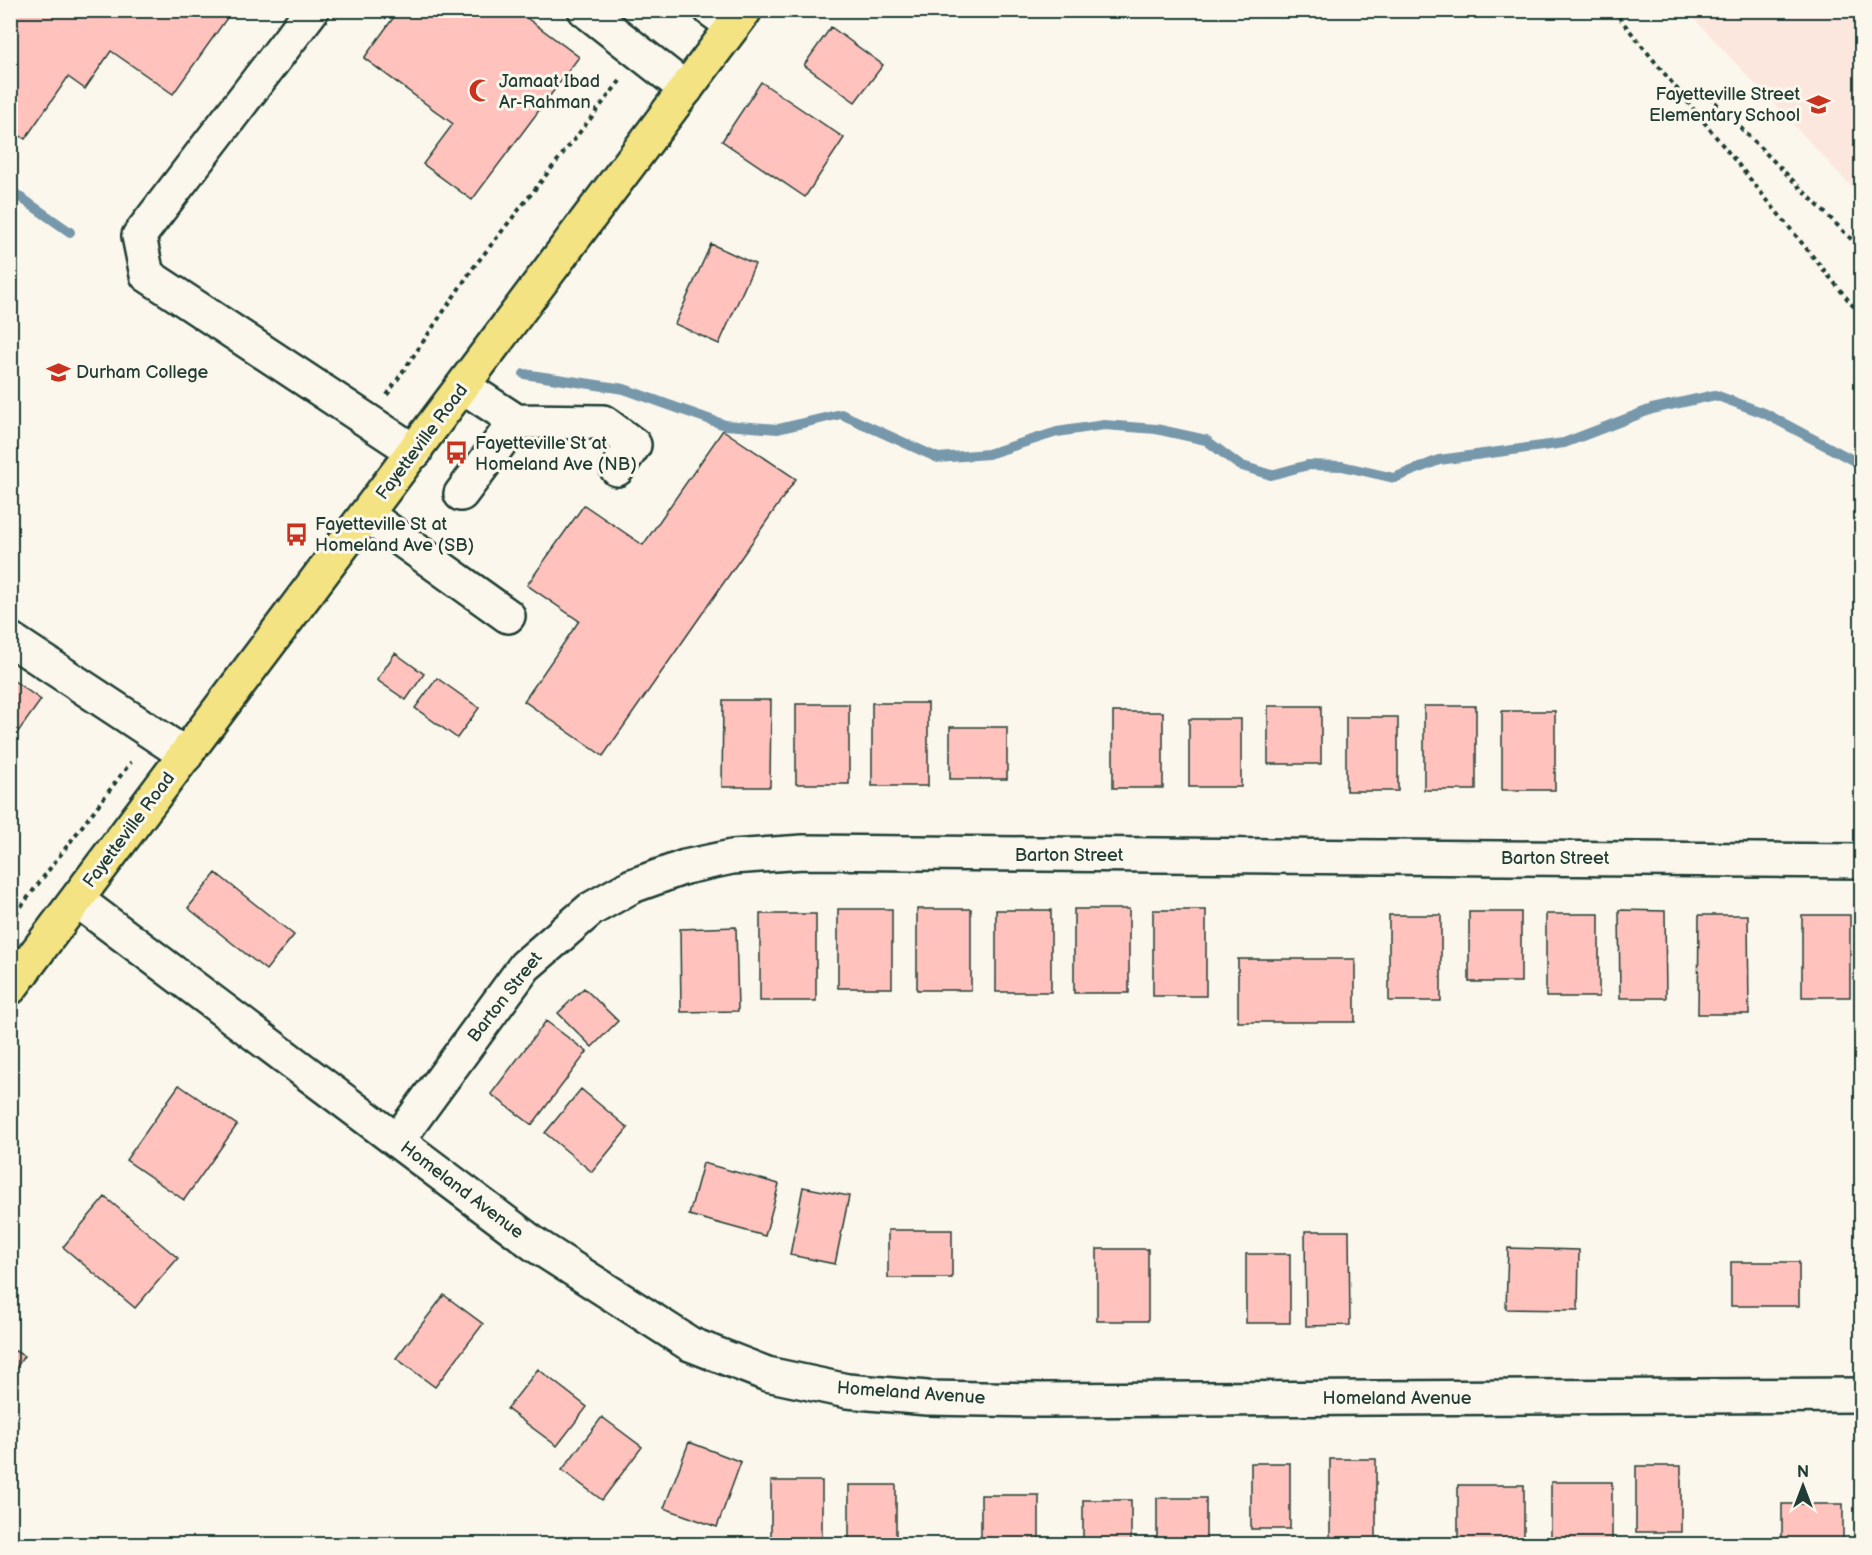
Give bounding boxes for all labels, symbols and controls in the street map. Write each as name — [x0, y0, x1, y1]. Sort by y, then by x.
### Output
place label: Jamaat Ibad Ar-Rahman — [499, 71, 600, 113]
mosque icon: Jamaat Ibad Ar-Rahman — [468, 78, 494, 104]
place label: Fayetteville Street Elementary School — [1649, 84, 1800, 126]
school or university icon: Fayetteville Street Elementary School — [1805, 91, 1831, 117]
school or university icon: Durham College — [45, 359, 71, 385]
place label: Durham College — [76, 362, 209, 383]
street label: Fayetteville Road — [372, 380, 472, 504]
place label: Fayetteville St at Homeland Ave (NB) — [475, 433, 637, 475]
bus stop icon: Fayetteville St at Homeland Ave (NB) — [444, 440, 470, 466]
place label: Fayetteville St at Homeland Ave (SB) — [315, 514, 474, 556]
bus stop icon: Fayetteville St at Homeland Ave (SB) — [284, 521, 310, 547]
street label: Fayetteville Road — [79, 768, 179, 892]
street label: Barton Street — [1015, 845, 1124, 866]
street label: Barton Street — [1501, 848, 1610, 869]
street label: Barton Street — [463, 947, 547, 1046]
street label: Homeland Avenue — [396, 1137, 528, 1243]
street label: Homeland Avenue — [836, 1377, 986, 1409]
street label: Homeland Avenue — [1323, 1388, 1472, 1409]
north arrow — [1773, 1456, 1833, 1516]
text: N — [1797, 1463, 1809, 1482]

